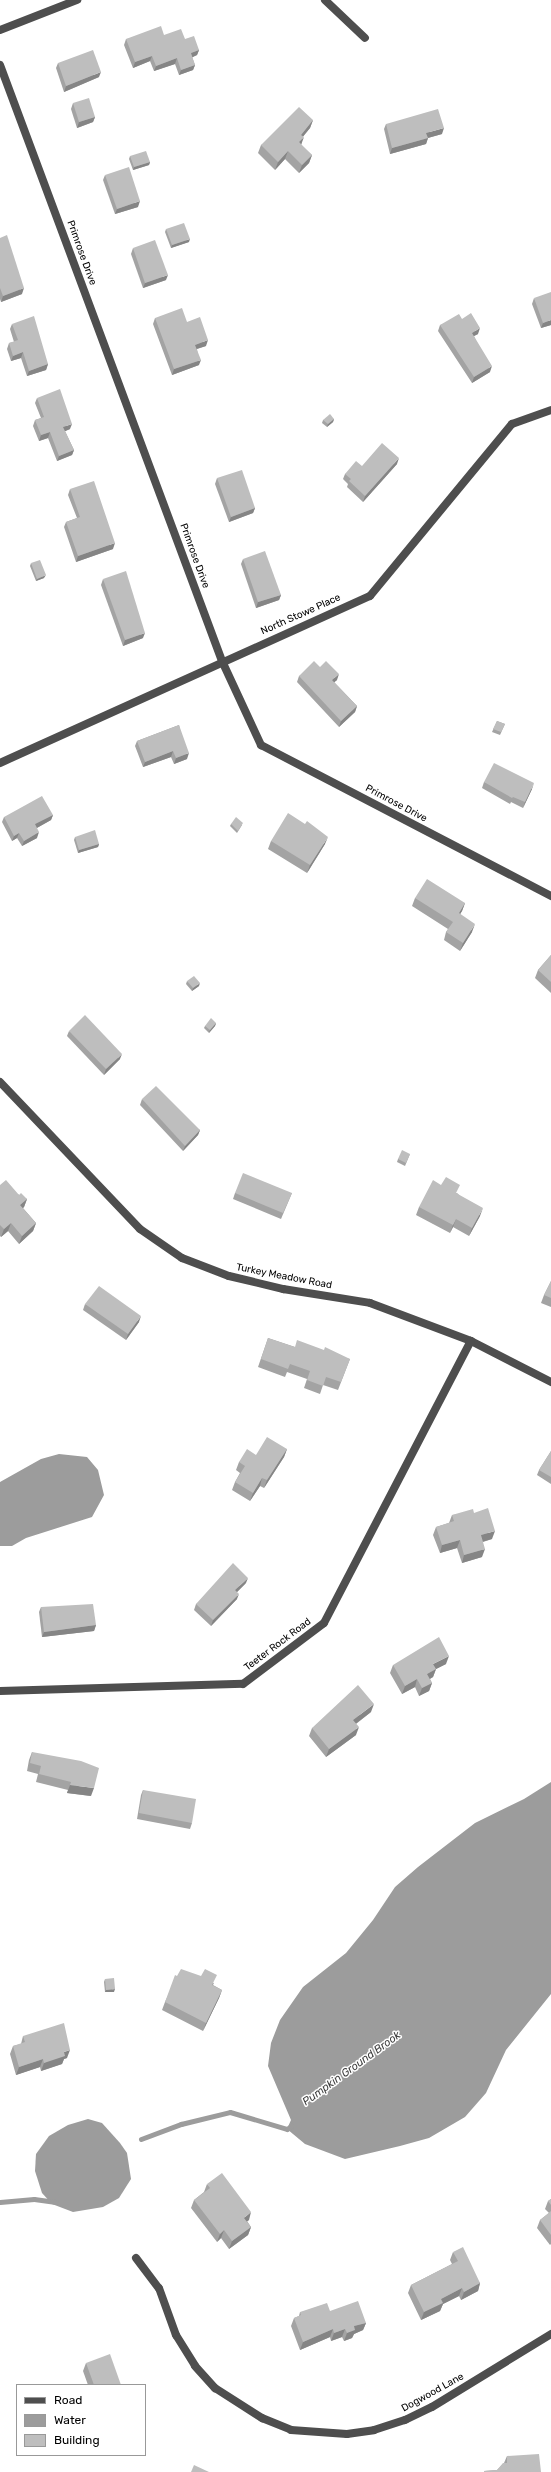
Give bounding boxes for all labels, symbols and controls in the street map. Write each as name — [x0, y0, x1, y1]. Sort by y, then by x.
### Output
street label: Primrose Drive — [64, 219, 98, 287]
street label: Primrose Drive — [177, 522, 211, 590]
street label: North Stowe Place — [259, 592, 343, 638]
street label: Primrose Drive — [363, 783, 429, 825]
street label: Turkey Meadow Road — [235, 1262, 333, 1292]
street label: Teeter Rock Road — [242, 1616, 314, 1674]
water label: Pumpkin Ground Brook — [300, 2029, 404, 2109]
street label: Dogwood Lane — [400, 2371, 466, 2415]
legend — [16, 2384, 146, 2456]
text: Road — [54, 2393, 82, 2407]
text: Water — [54, 2413, 86, 2427]
text: Building — [54, 2433, 100, 2447]

